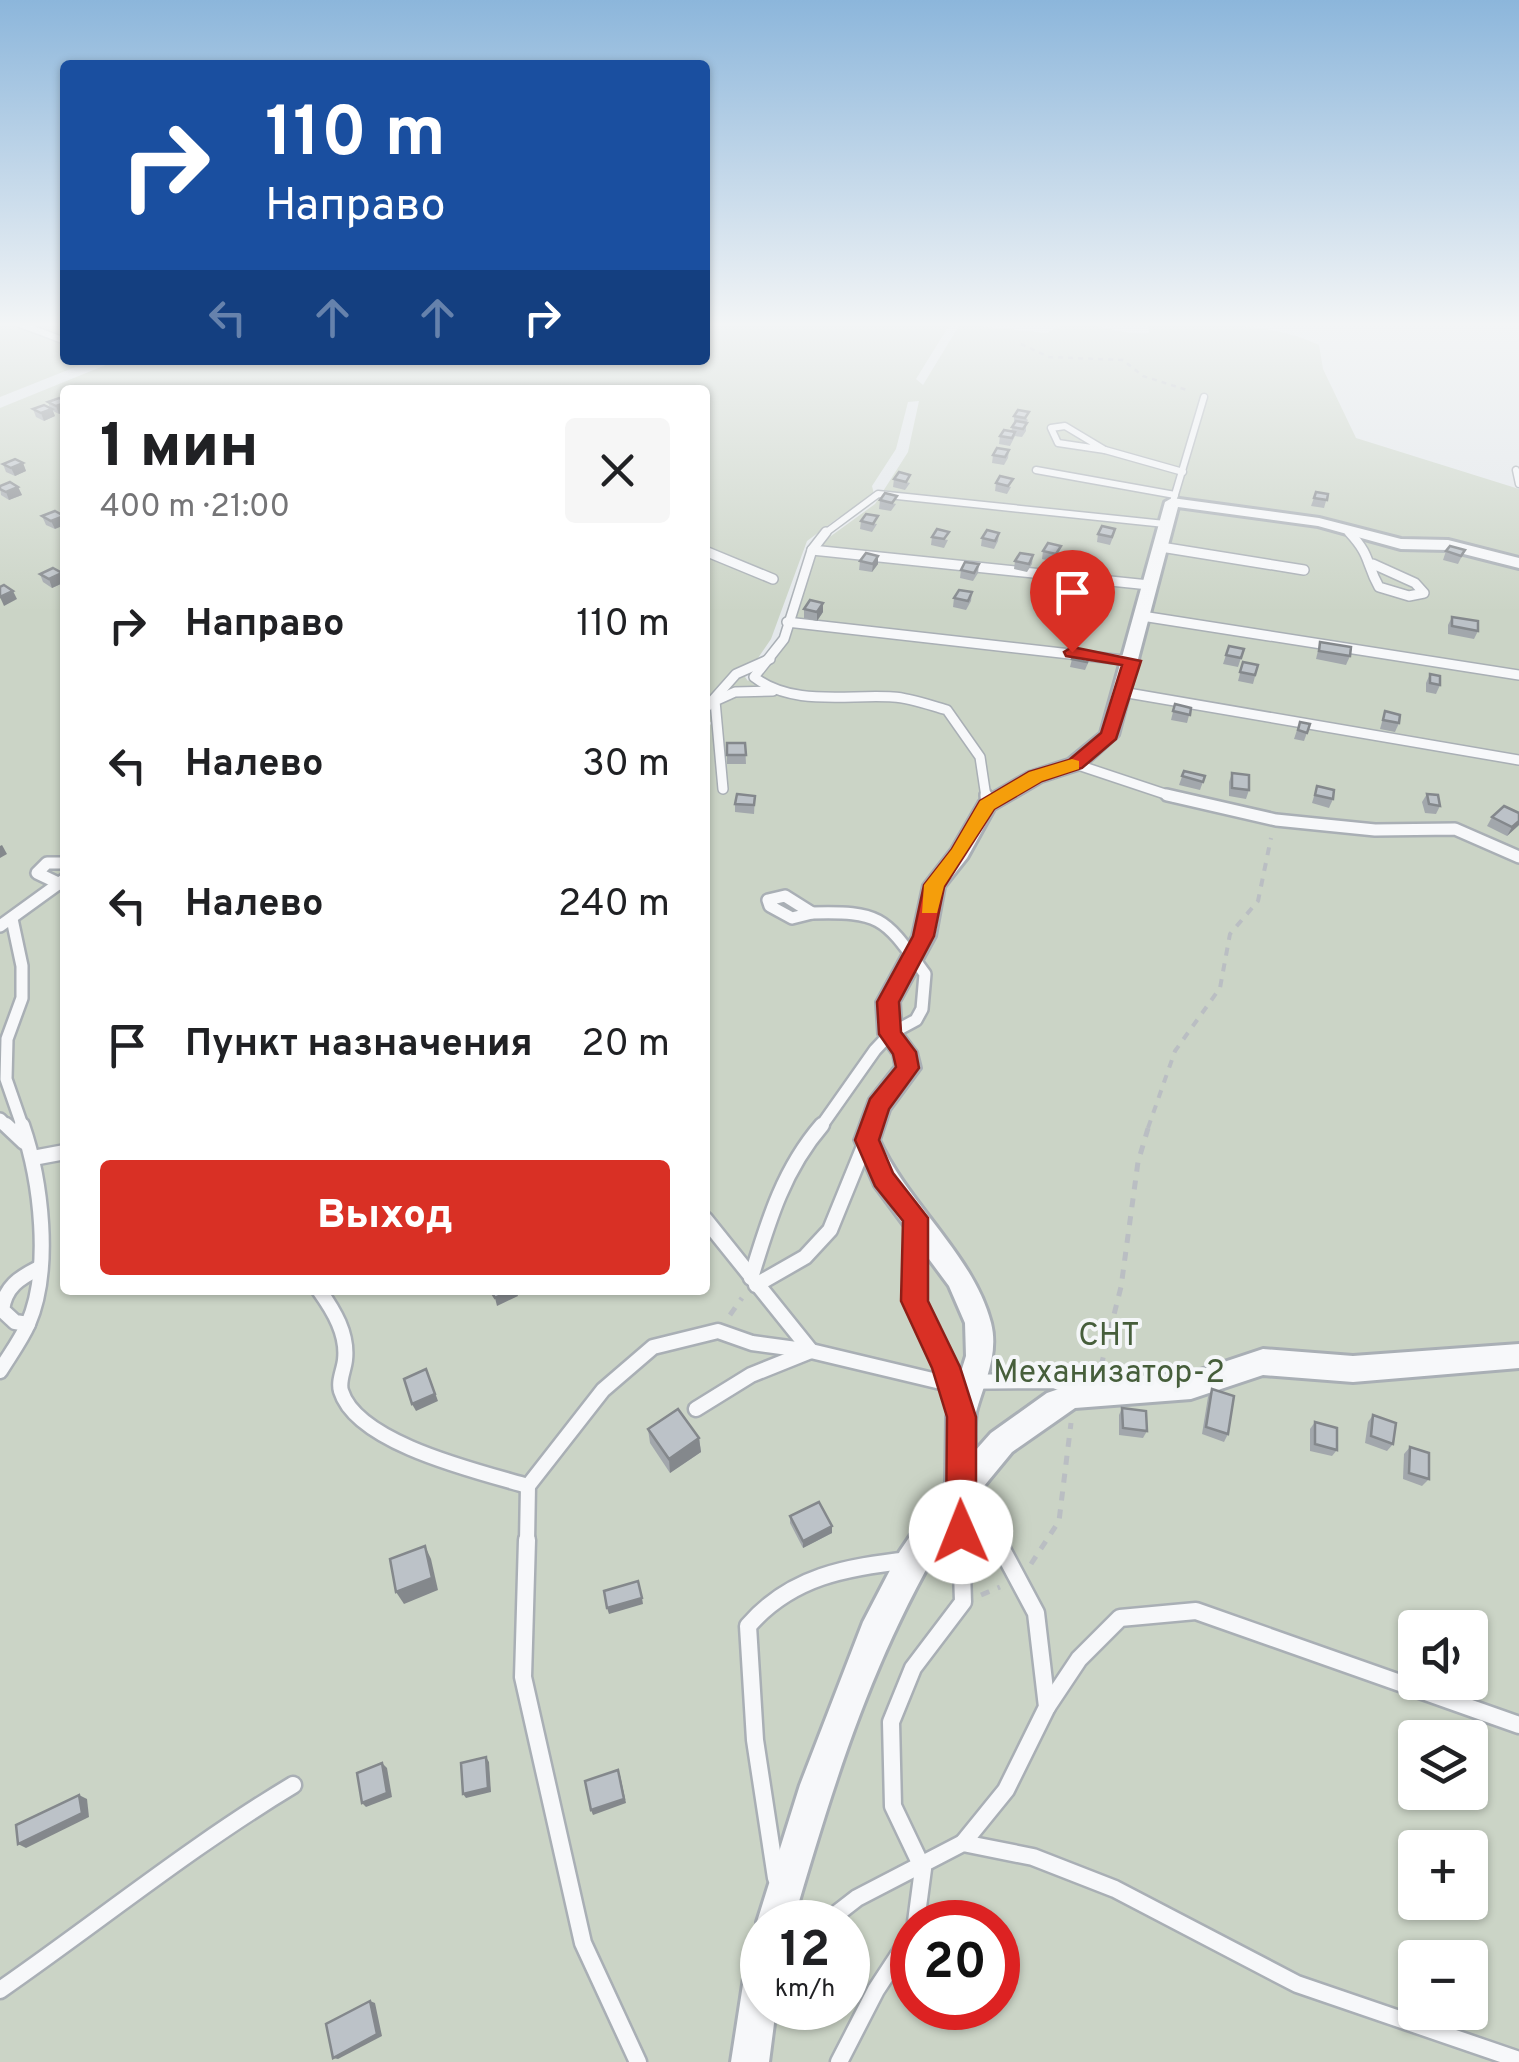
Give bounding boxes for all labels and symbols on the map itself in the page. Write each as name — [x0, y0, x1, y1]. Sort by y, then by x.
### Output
pin — [1030, 550, 1115, 653]
park label: СНТ Механизатор-2 — [993, 1317, 1225, 1394]
position arrow — [909, 1480, 1013, 1584]
speed limit sign: 20 — [890, 1900, 1020, 2030]

